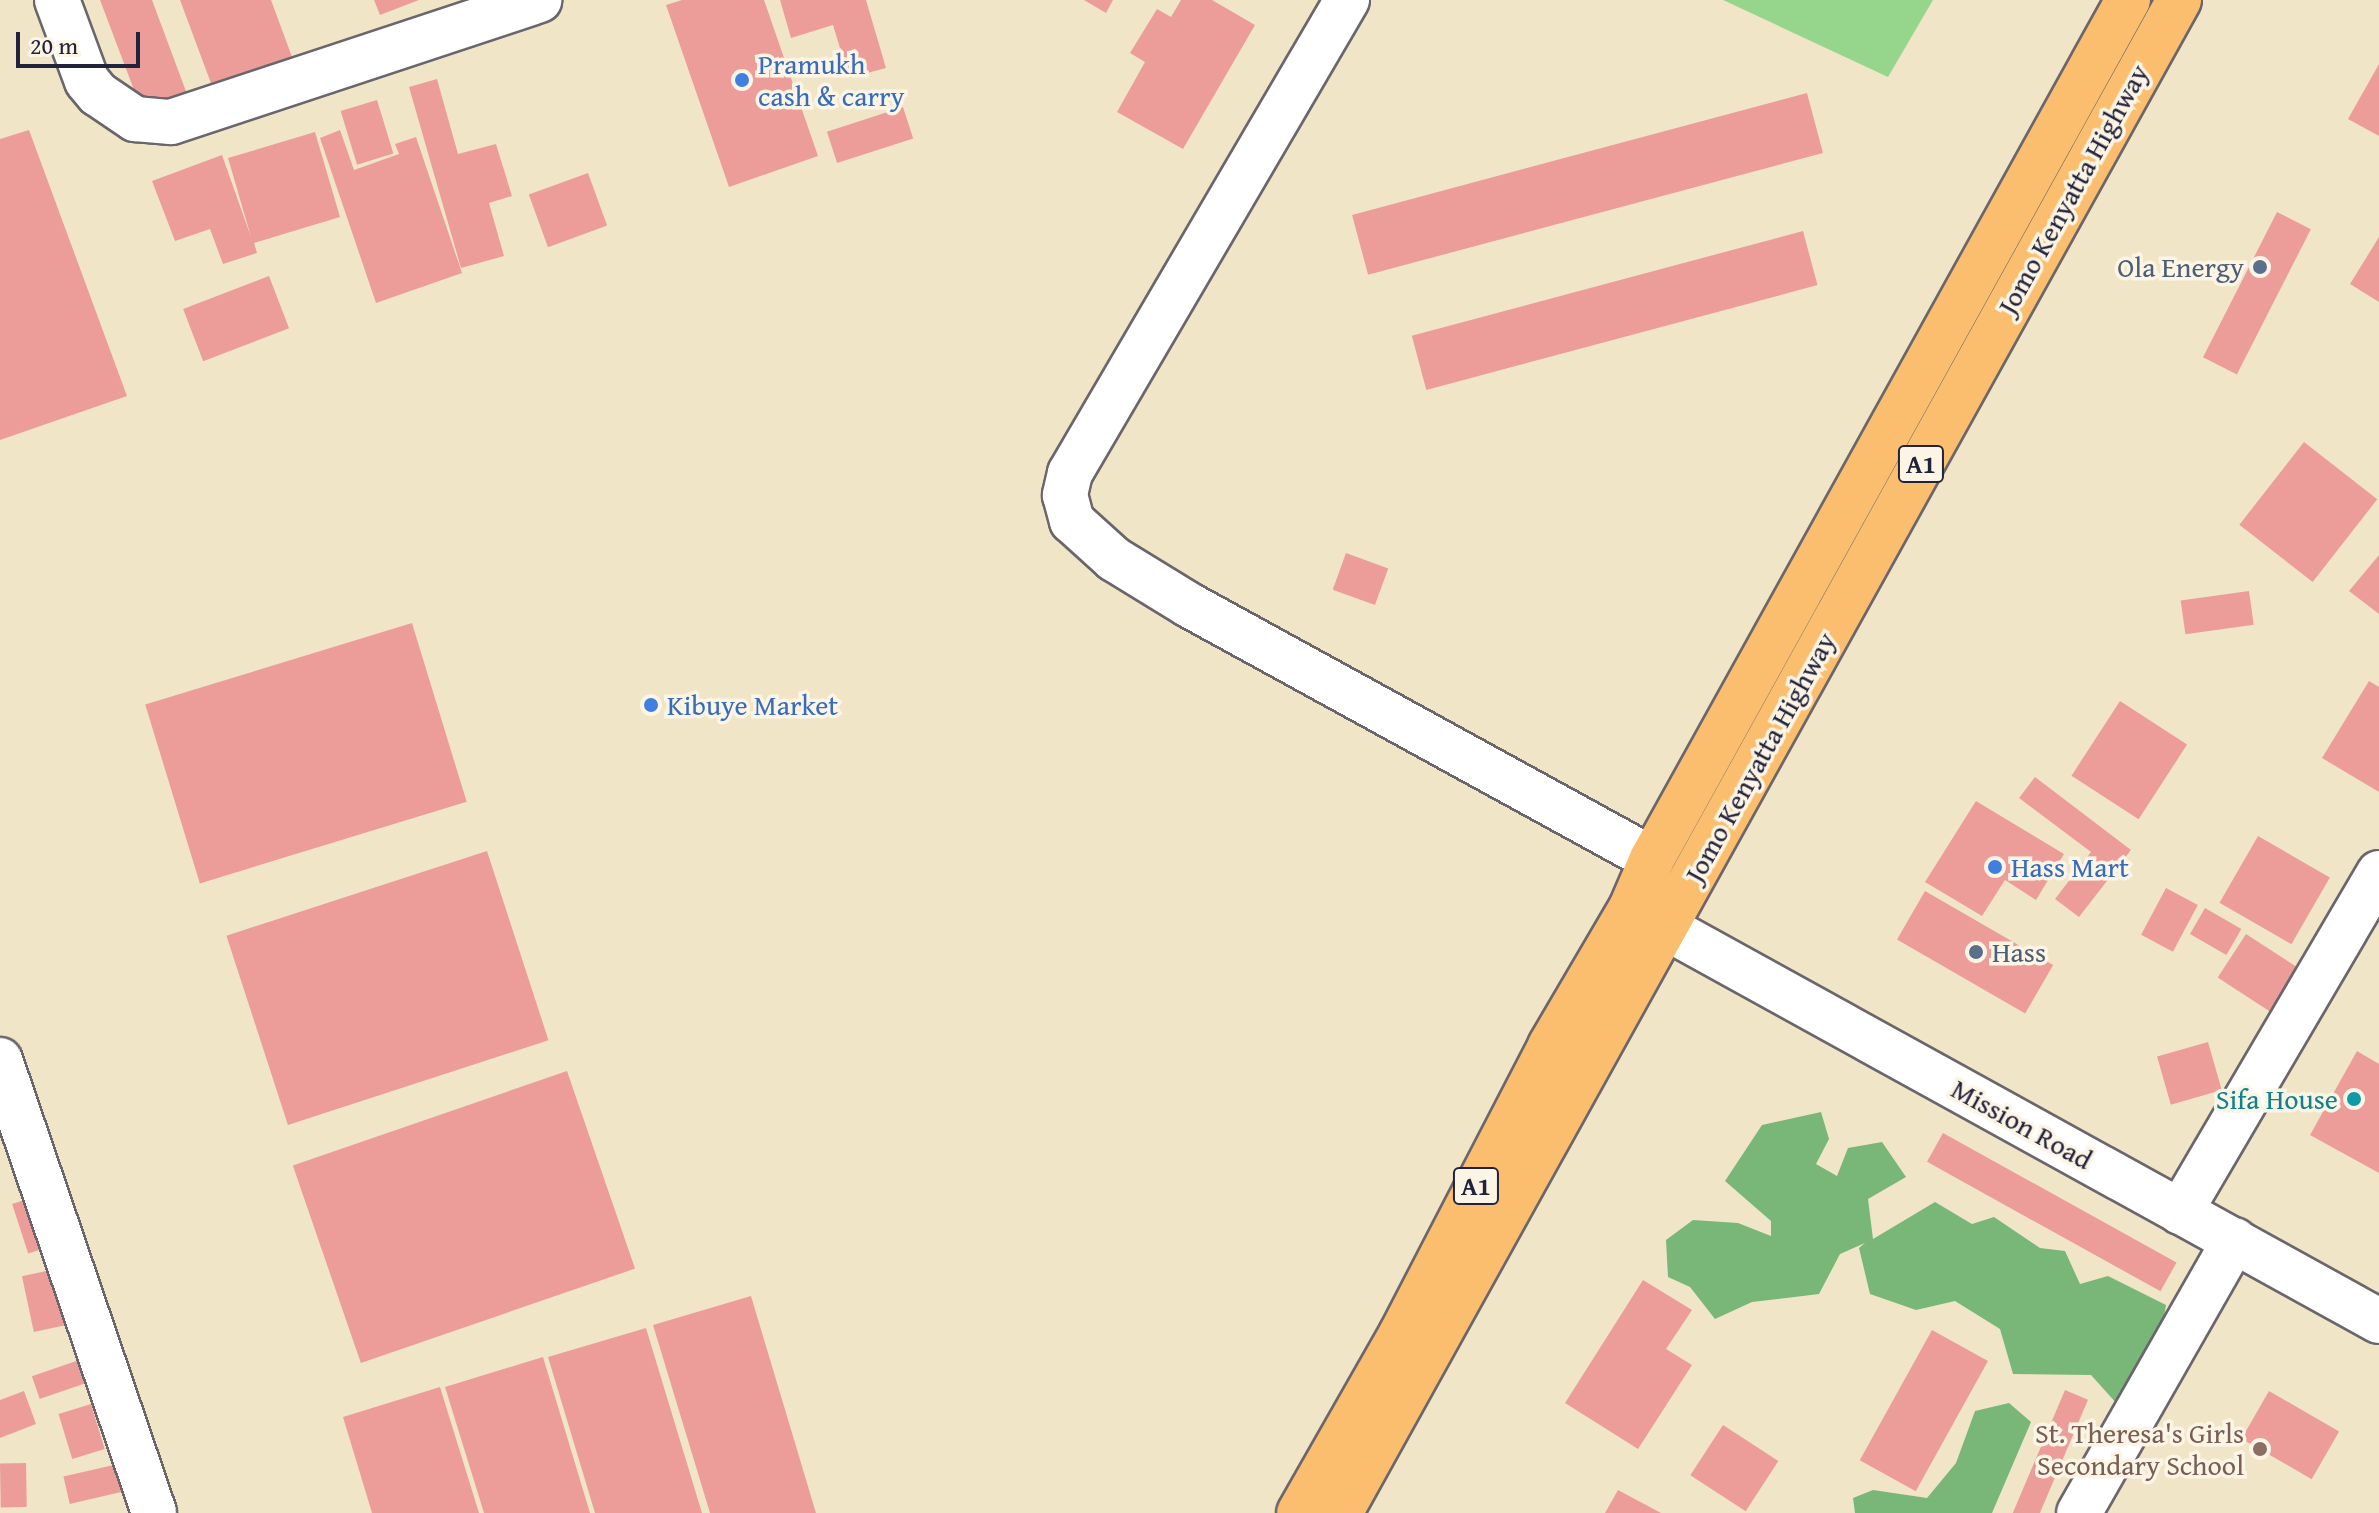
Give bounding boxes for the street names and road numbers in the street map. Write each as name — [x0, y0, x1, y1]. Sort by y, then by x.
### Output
street label: Jomo Kenyatta Highway — [1990, 58, 2156, 320]
road number: A1 — [1897, 442, 1945, 486]
street label: Jomo Kenyatta Highway — [1677, 626, 1843, 888]
street label: Mission Road — [1946, 1072, 2098, 1176]
road number: A1 — [1452, 1164, 1500, 1208]

